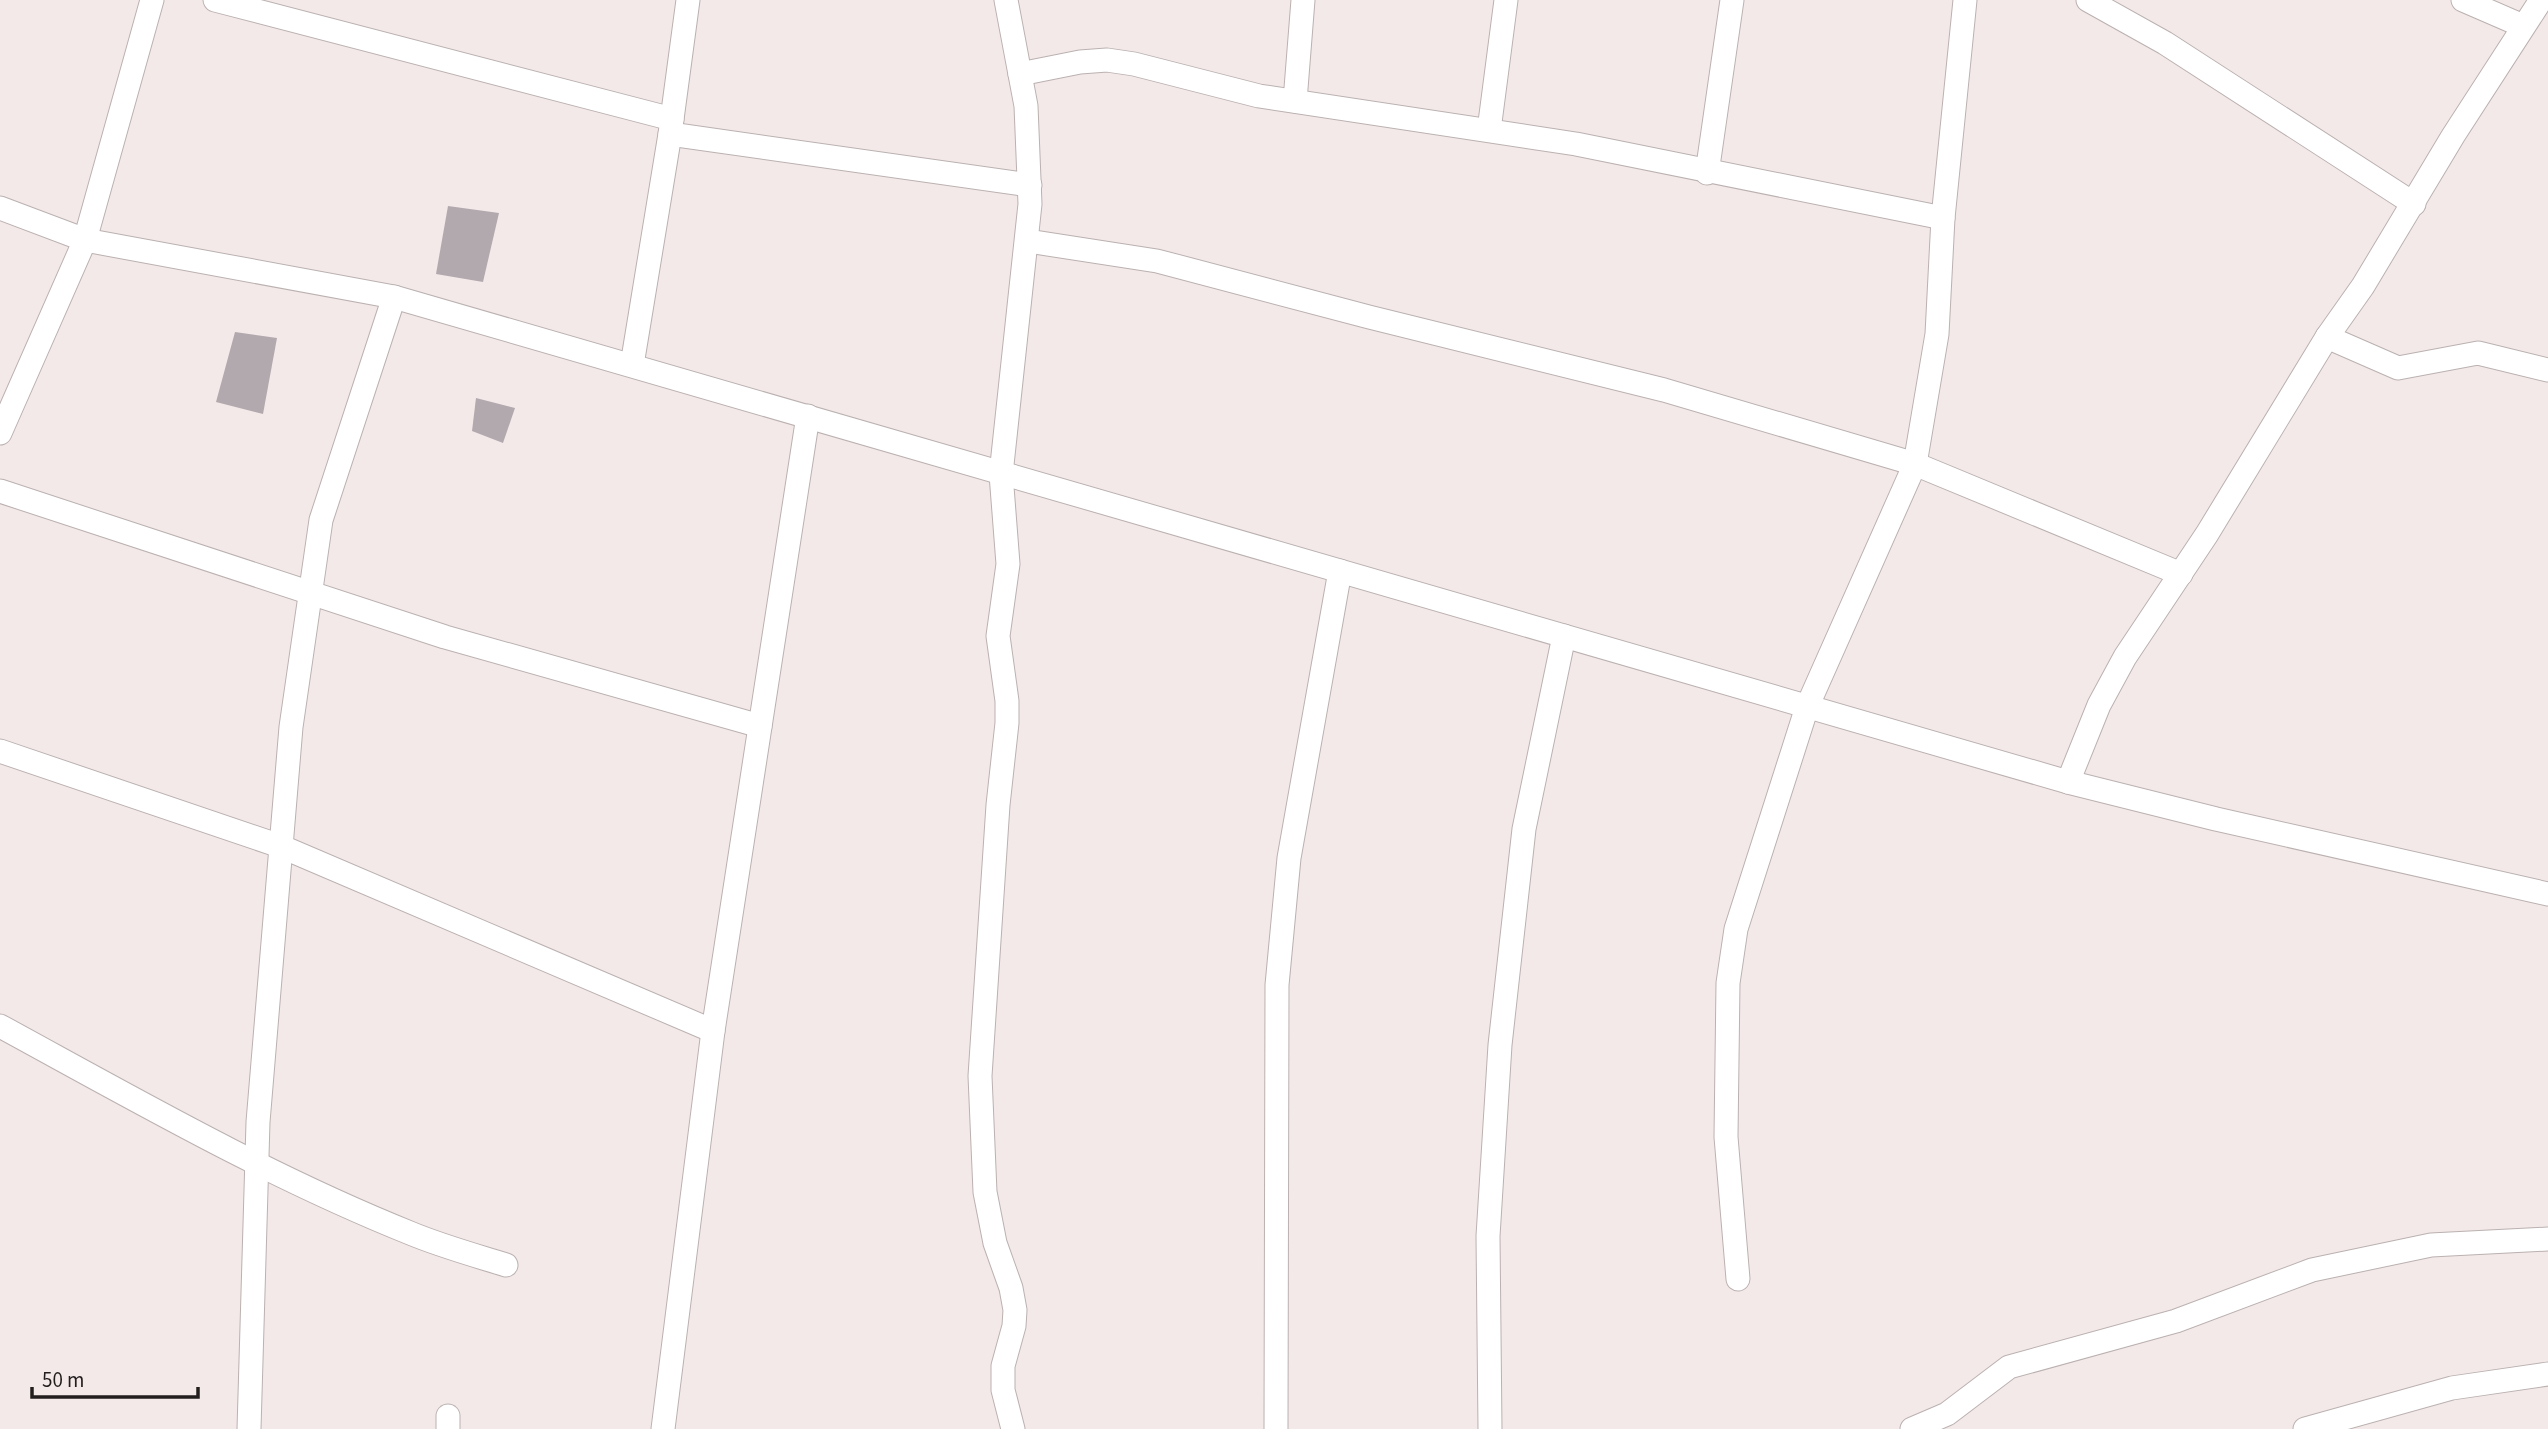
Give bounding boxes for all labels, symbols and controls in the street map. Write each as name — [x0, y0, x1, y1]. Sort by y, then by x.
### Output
scale bar — [32, 1356, 198, 1400]
text: 50 m — [42, 1365, 84, 1395]

